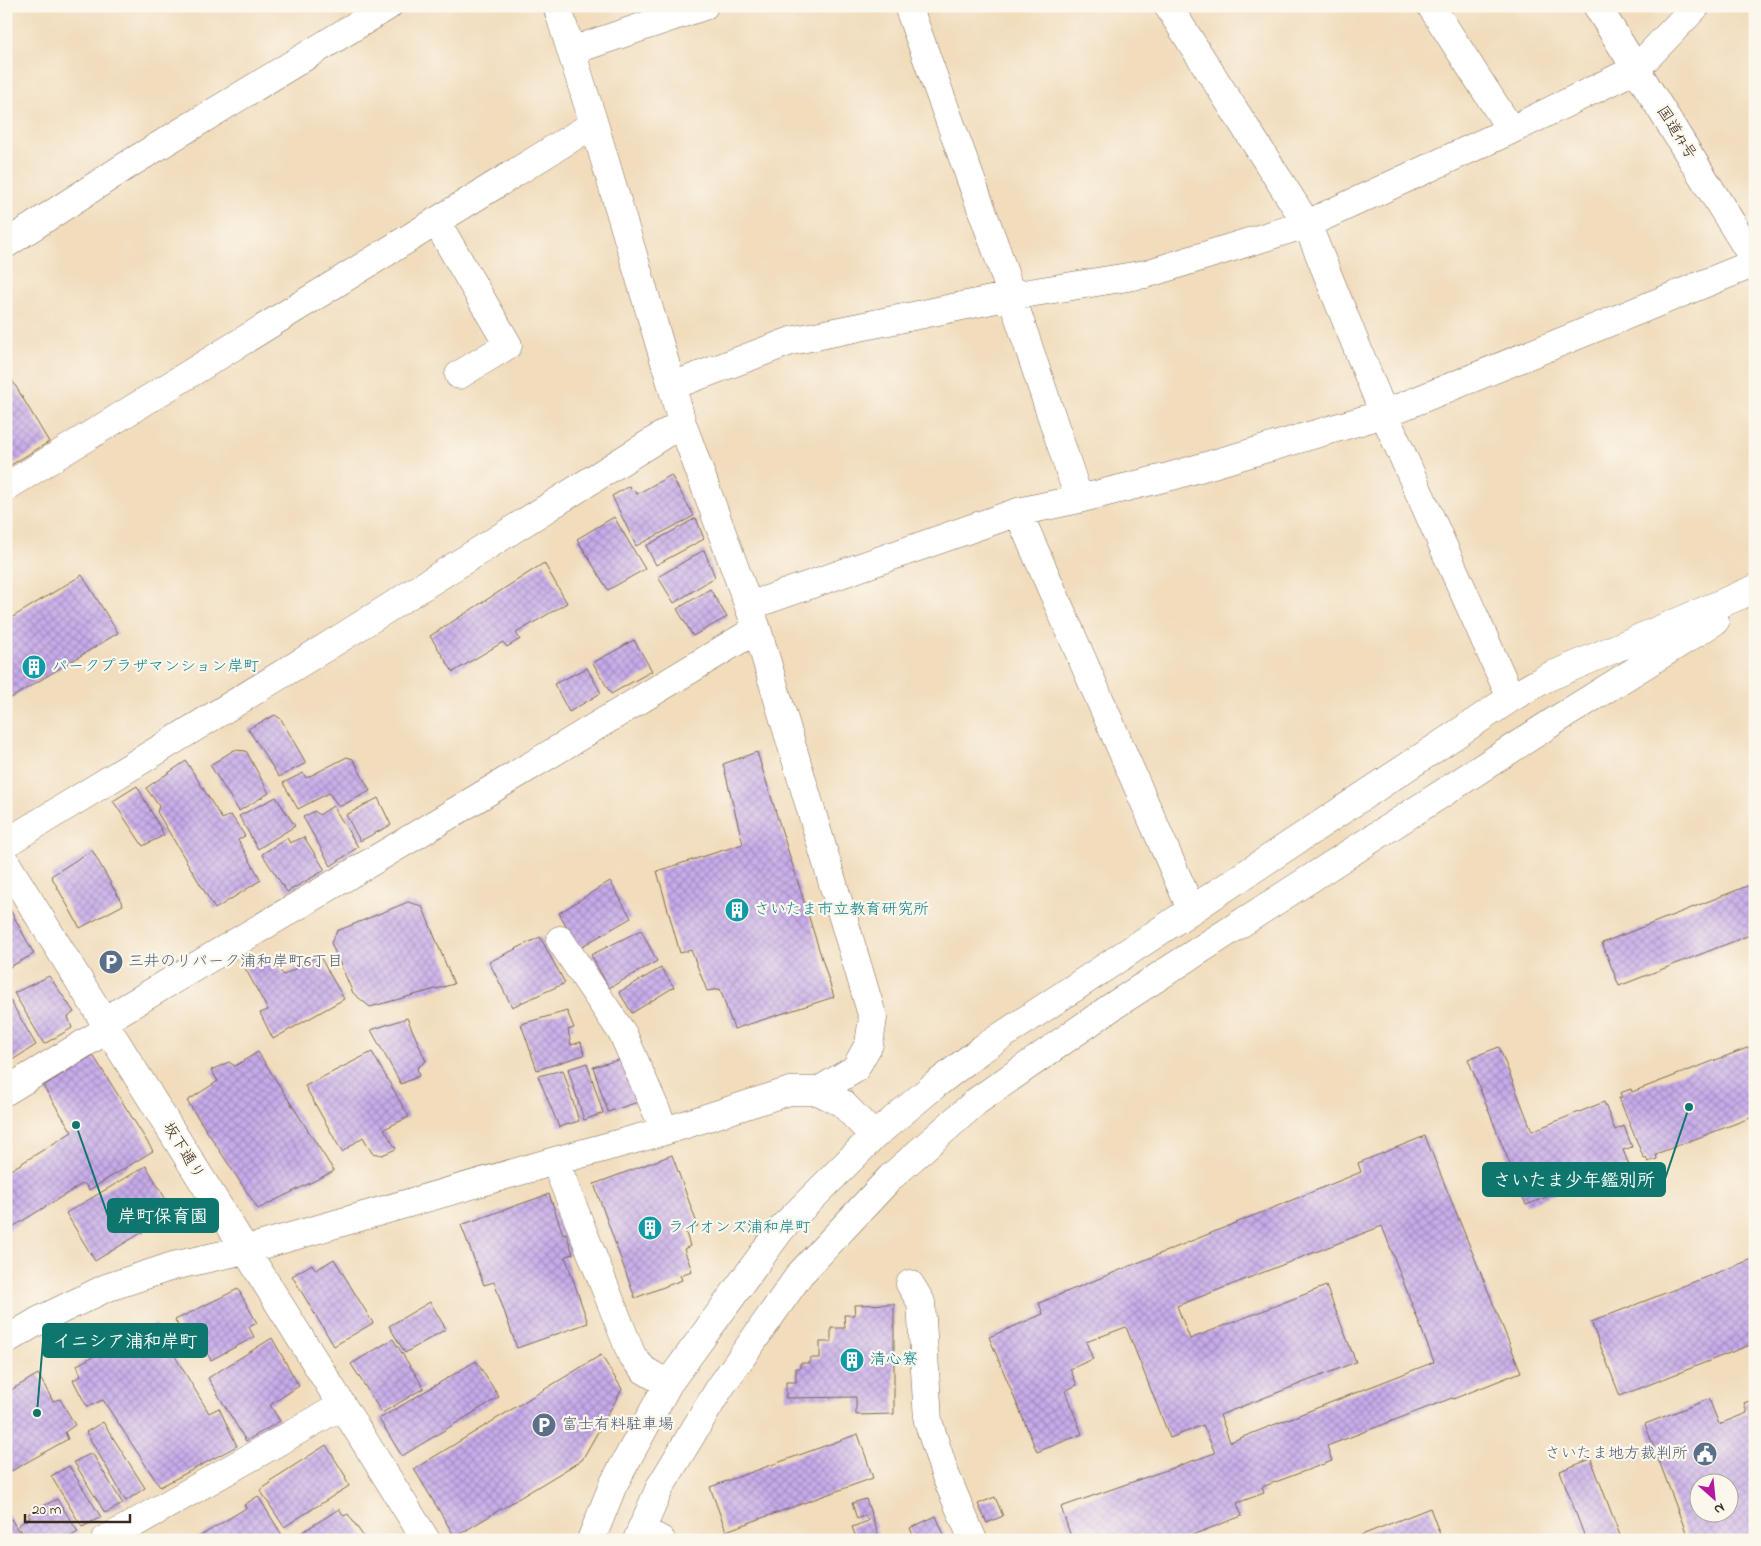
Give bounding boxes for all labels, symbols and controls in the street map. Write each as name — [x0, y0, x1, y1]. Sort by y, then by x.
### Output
street label: 国道17号 — [1650, 101, 1702, 165]
building icon: パークプラザマンション岸町 — [21, 654, 47, 680]
place label: パークプラザマンション岸町 — [52, 655, 259, 679]
building icon: さいたま市立教育研究所 — [724, 897, 750, 923]
place label: さいたま市立教育研究所 — [754, 898, 929, 922]
parking icon: 三井のリパーク浦和岸町6丁目 — [98, 949, 124, 975]
place label: 三井のリパーク浦和岸町6丁目 — [128, 950, 343, 974]
street label: 坂下通り — [156, 1117, 210, 1185]
callout: さいたま少年鑑別所 — [1483, 1163, 1665, 1196]
text: さいたま少年鑑別所 — [1493, 1169, 1655, 1195]
callout: 岸町保育園 — [108, 1199, 218, 1232]
text: 岸町保育園 — [118, 1205, 208, 1231]
building icon: ライオンズ浦和岸町 — [637, 1215, 663, 1241]
place label: ライオンズ浦和岸町 — [668, 1216, 811, 1240]
callout: イニシア浦和岸町 — [43, 1324, 207, 1357]
text: イニシア浦和岸町 — [53, 1330, 197, 1356]
building icon: 清心寮 — [839, 1347, 865, 1373]
place label: 清心寮 — [870, 1348, 918, 1372]
parking icon: 富士有料駐車場 — [531, 1412, 557, 1438]
place label: 富士有料駐車場 — [562, 1413, 674, 1437]
public building icon: さいたま地方裁判所 — [1692, 1441, 1718, 1467]
place label: さいたま地方裁判所 — [1545, 1442, 1688, 1466]
north arrow — [1688, 1474, 1738, 1524]
scale bar — [25, 1491, 130, 1523]
text: N — [1710, 1497, 1728, 1520]
text: 20 m — [32, 1499, 62, 1521]

